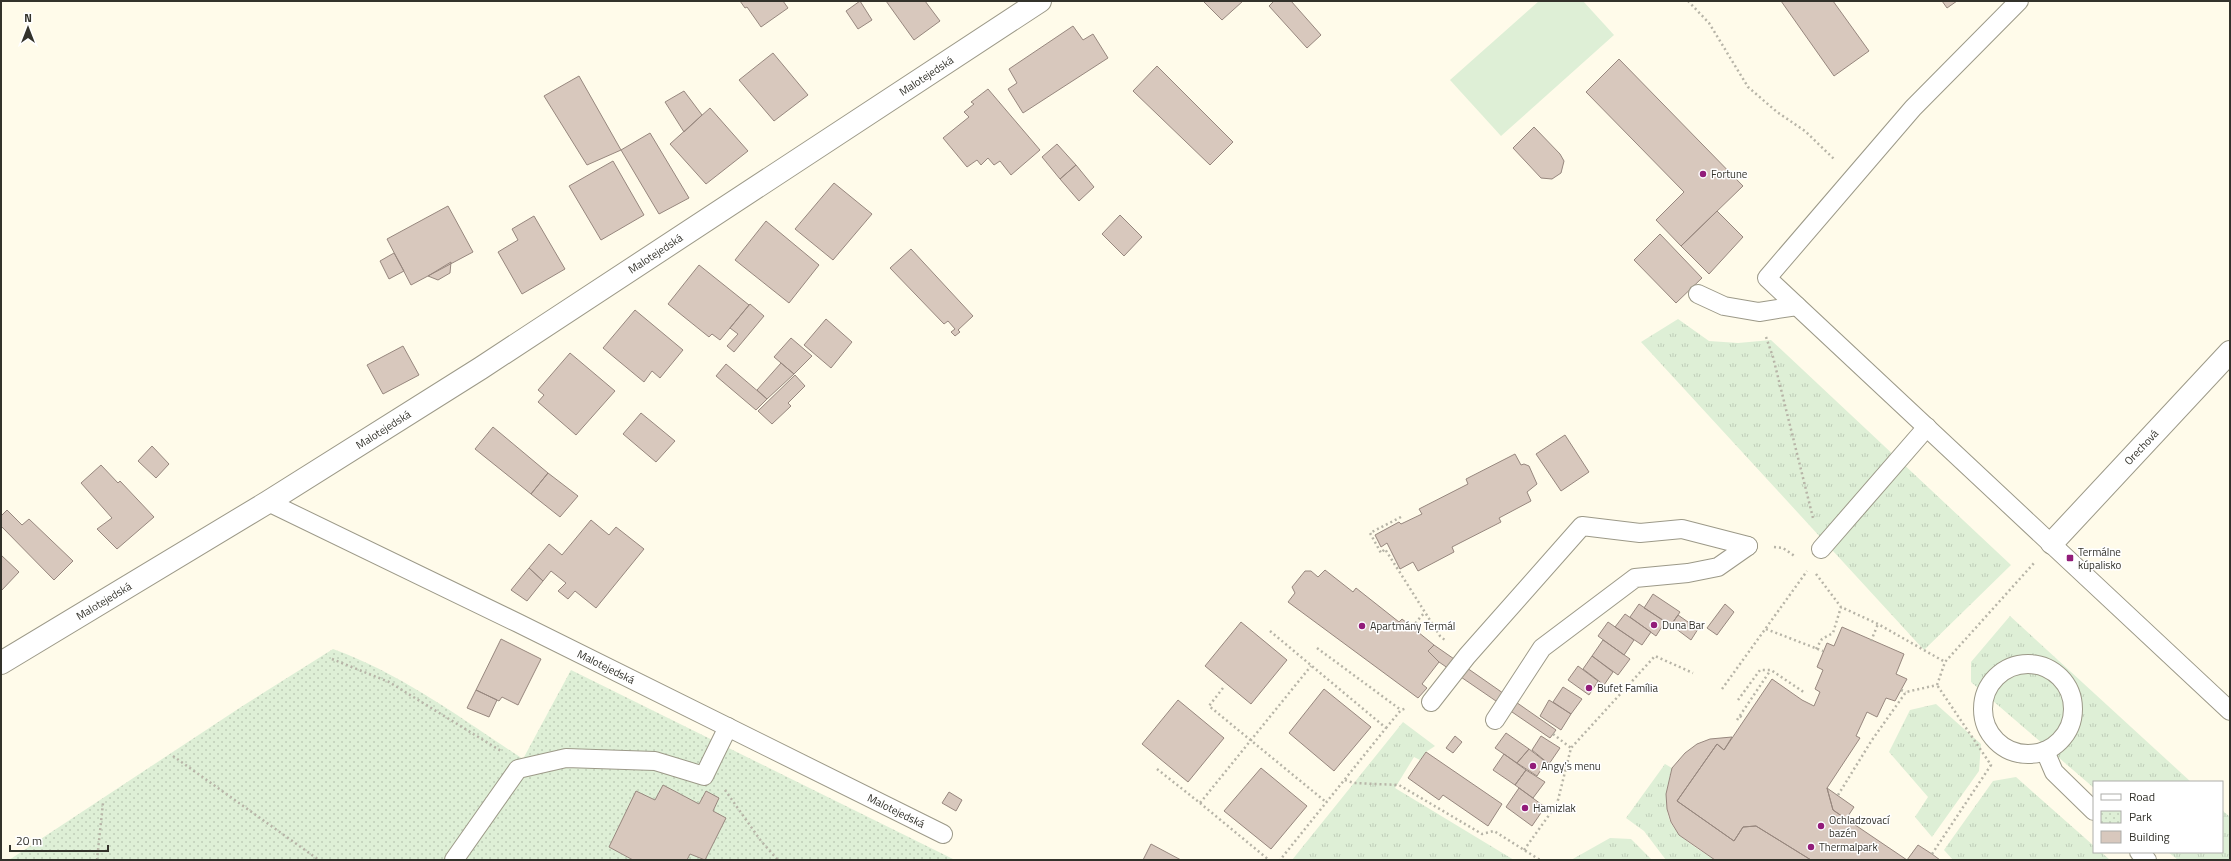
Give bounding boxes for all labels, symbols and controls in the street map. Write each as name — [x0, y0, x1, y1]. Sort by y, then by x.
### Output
north arrow — [8, 8, 48, 48]
text: N — [24, 10, 32, 26]
street label: Malotejedská — [896, 52, 957, 99]
place label: Fortune — [1711, 166, 1748, 182]
marker: Fortune — [1698, 169, 1708, 179]
street label: Malotejedská — [625, 230, 686, 277]
street label: Malotejedská — [353, 406, 414, 453]
street label: Orechová — [2121, 425, 2162, 469]
place label: Termálne kúpalisko — [2078, 544, 2122, 573]
marker: Termálne kúpalisko — [2065, 553, 2075, 563]
street label: Malotejedská — [73, 578, 135, 624]
place label: Duna Bar — [1662, 617, 1705, 633]
place label: Apartmány Termál — [1370, 618, 1455, 634]
marker: Duna Bar — [1649, 620, 1659, 630]
marker: Apartmány Termál — [1357, 621, 1367, 631]
street label: Malotejedská — [575, 646, 638, 688]
place label: Bufet Família — [1597, 680, 1659, 696]
marker: Bufet Família — [1584, 683, 1594, 693]
place label: Angy's menu — [1541, 758, 1601, 774]
marker: Angy's menu — [1528, 761, 1538, 771]
legend — [2093, 781, 2223, 853]
text: Road — [2129, 787, 2155, 806]
street label: Malotejedská — [865, 790, 928, 832]
place label: Hamizlak — [1533, 800, 1577, 816]
marker: Hamizlak — [1520, 803, 1530, 813]
text: Park — [2129, 807, 2152, 826]
place label: Ochladzovací bazén — [1829, 812, 1891, 841]
marker: Ochladzovací bazén — [1816, 821, 1826, 831]
scale bar — [10, 827, 108, 853]
text: Building — [2129, 827, 2170, 846]
text: 20 m — [16, 831, 42, 850]
place label: Thermalpark — [1819, 839, 1878, 855]
marker: Thermalpark — [1806, 842, 1816, 852]

